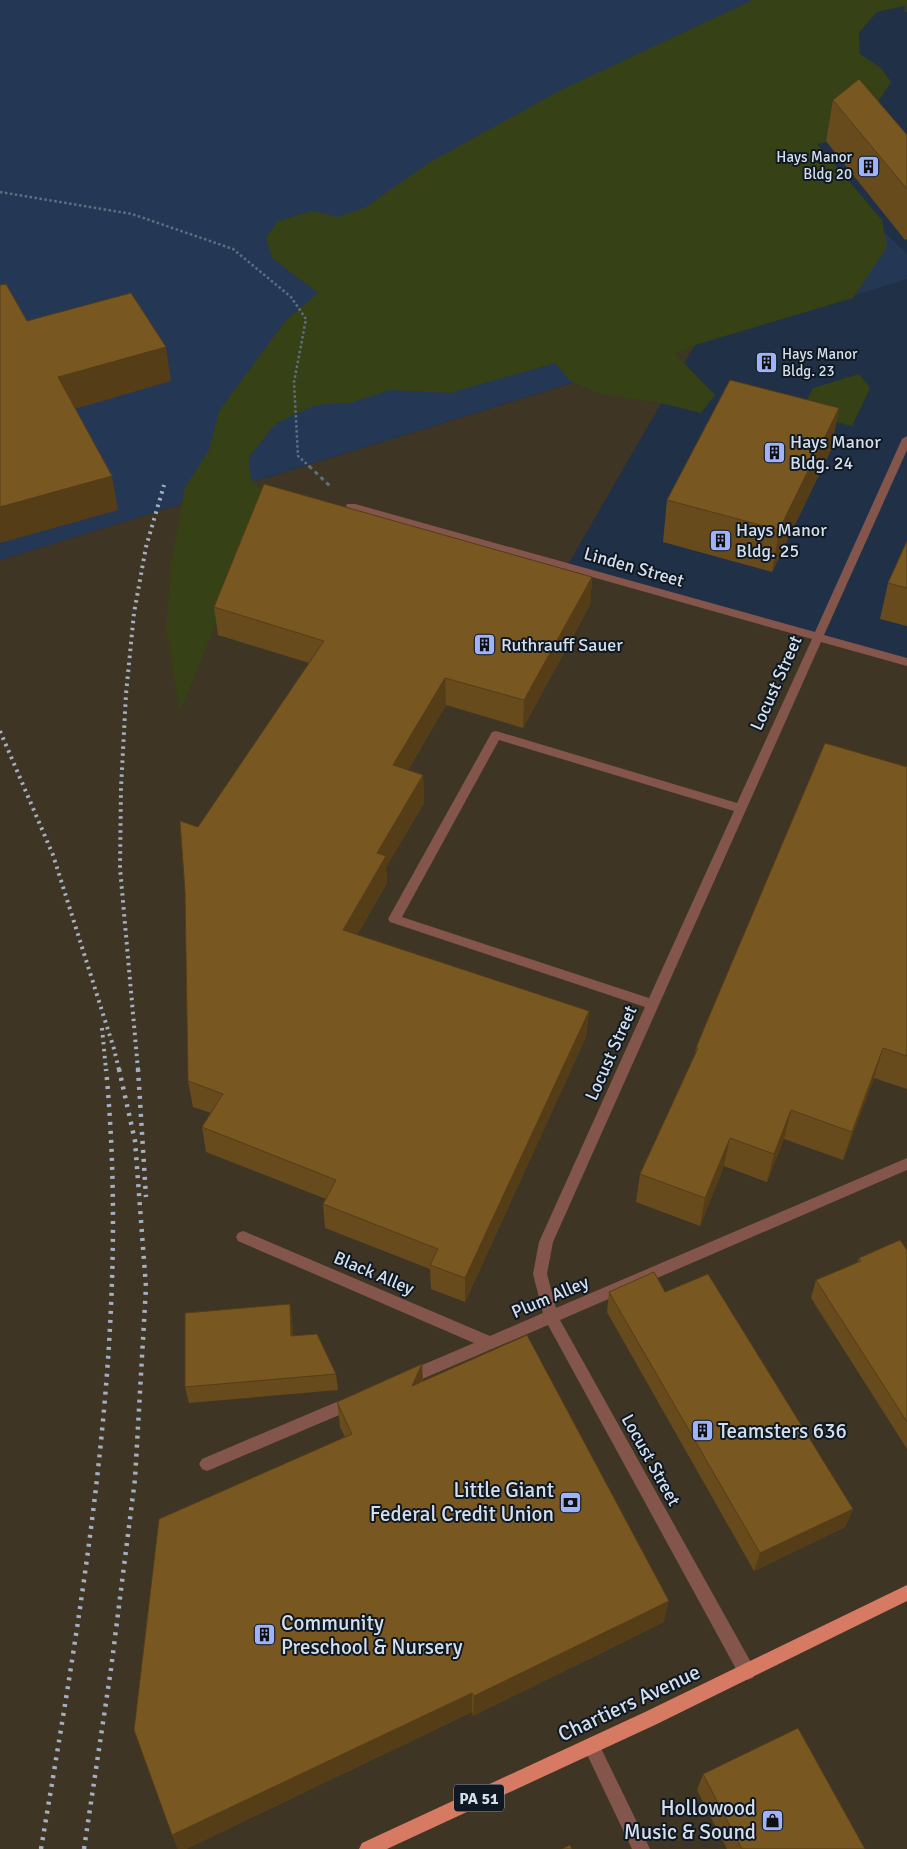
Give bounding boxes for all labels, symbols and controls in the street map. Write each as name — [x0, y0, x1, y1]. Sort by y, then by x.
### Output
place label: Hays Manor Bldg 20 — [776, 148, 852, 183]
building icon: Hays Manor Bldg 20 — [856, 154, 880, 178]
place label: Hays Manor Bldg. 23 — [782, 345, 858, 380]
building icon: Hays Manor Bldg. 23 — [754, 351, 778, 375]
place label: Hays Manor Bldg. 24 — [790, 431, 881, 474]
building icon: Hays Manor Bldg. 24 — [762, 440, 786, 464]
place label: Hays Manor Bldg. 25 — [736, 519, 827, 562]
building icon: Hays Manor Bldg. 25 — [708, 528, 732, 552]
street label: Linden Street — [581, 542, 687, 592]
street label: Locust Street — [745, 632, 807, 734]
building icon: Ruthrauff Sauer — [473, 633, 497, 657]
place label: Ruthrauff Sauer — [501, 634, 623, 656]
street label: Locust Street — [580, 1002, 642, 1104]
street label: Black Alley — [331, 1246, 418, 1300]
street label: Plum Alley — [508, 1271, 592, 1323]
street label: Locust Street — [617, 1410, 685, 1510]
place label: Teamsters 636 — [718, 1418, 847, 1444]
building icon: Teamsters 636 — [690, 1419, 714, 1443]
place label: Little Giant Federal Credit Union — [370, 1477, 554, 1527]
bank icon: Little Giant Federal Credit Union — [558, 1490, 582, 1514]
place label: Community Preschool & Nursery — [281, 1610, 463, 1660]
building icon: Community Preschool & Nursery — [253, 1623, 277, 1647]
street label: Chartiers Avenue — [554, 1659, 704, 1747]
road number: PA 51 — [454, 1785, 504, 1812]
place label: Hollowood Music & Sound — [624, 1795, 756, 1845]
shop icon: Hollowood Music & Sound — [760, 1808, 784, 1832]

